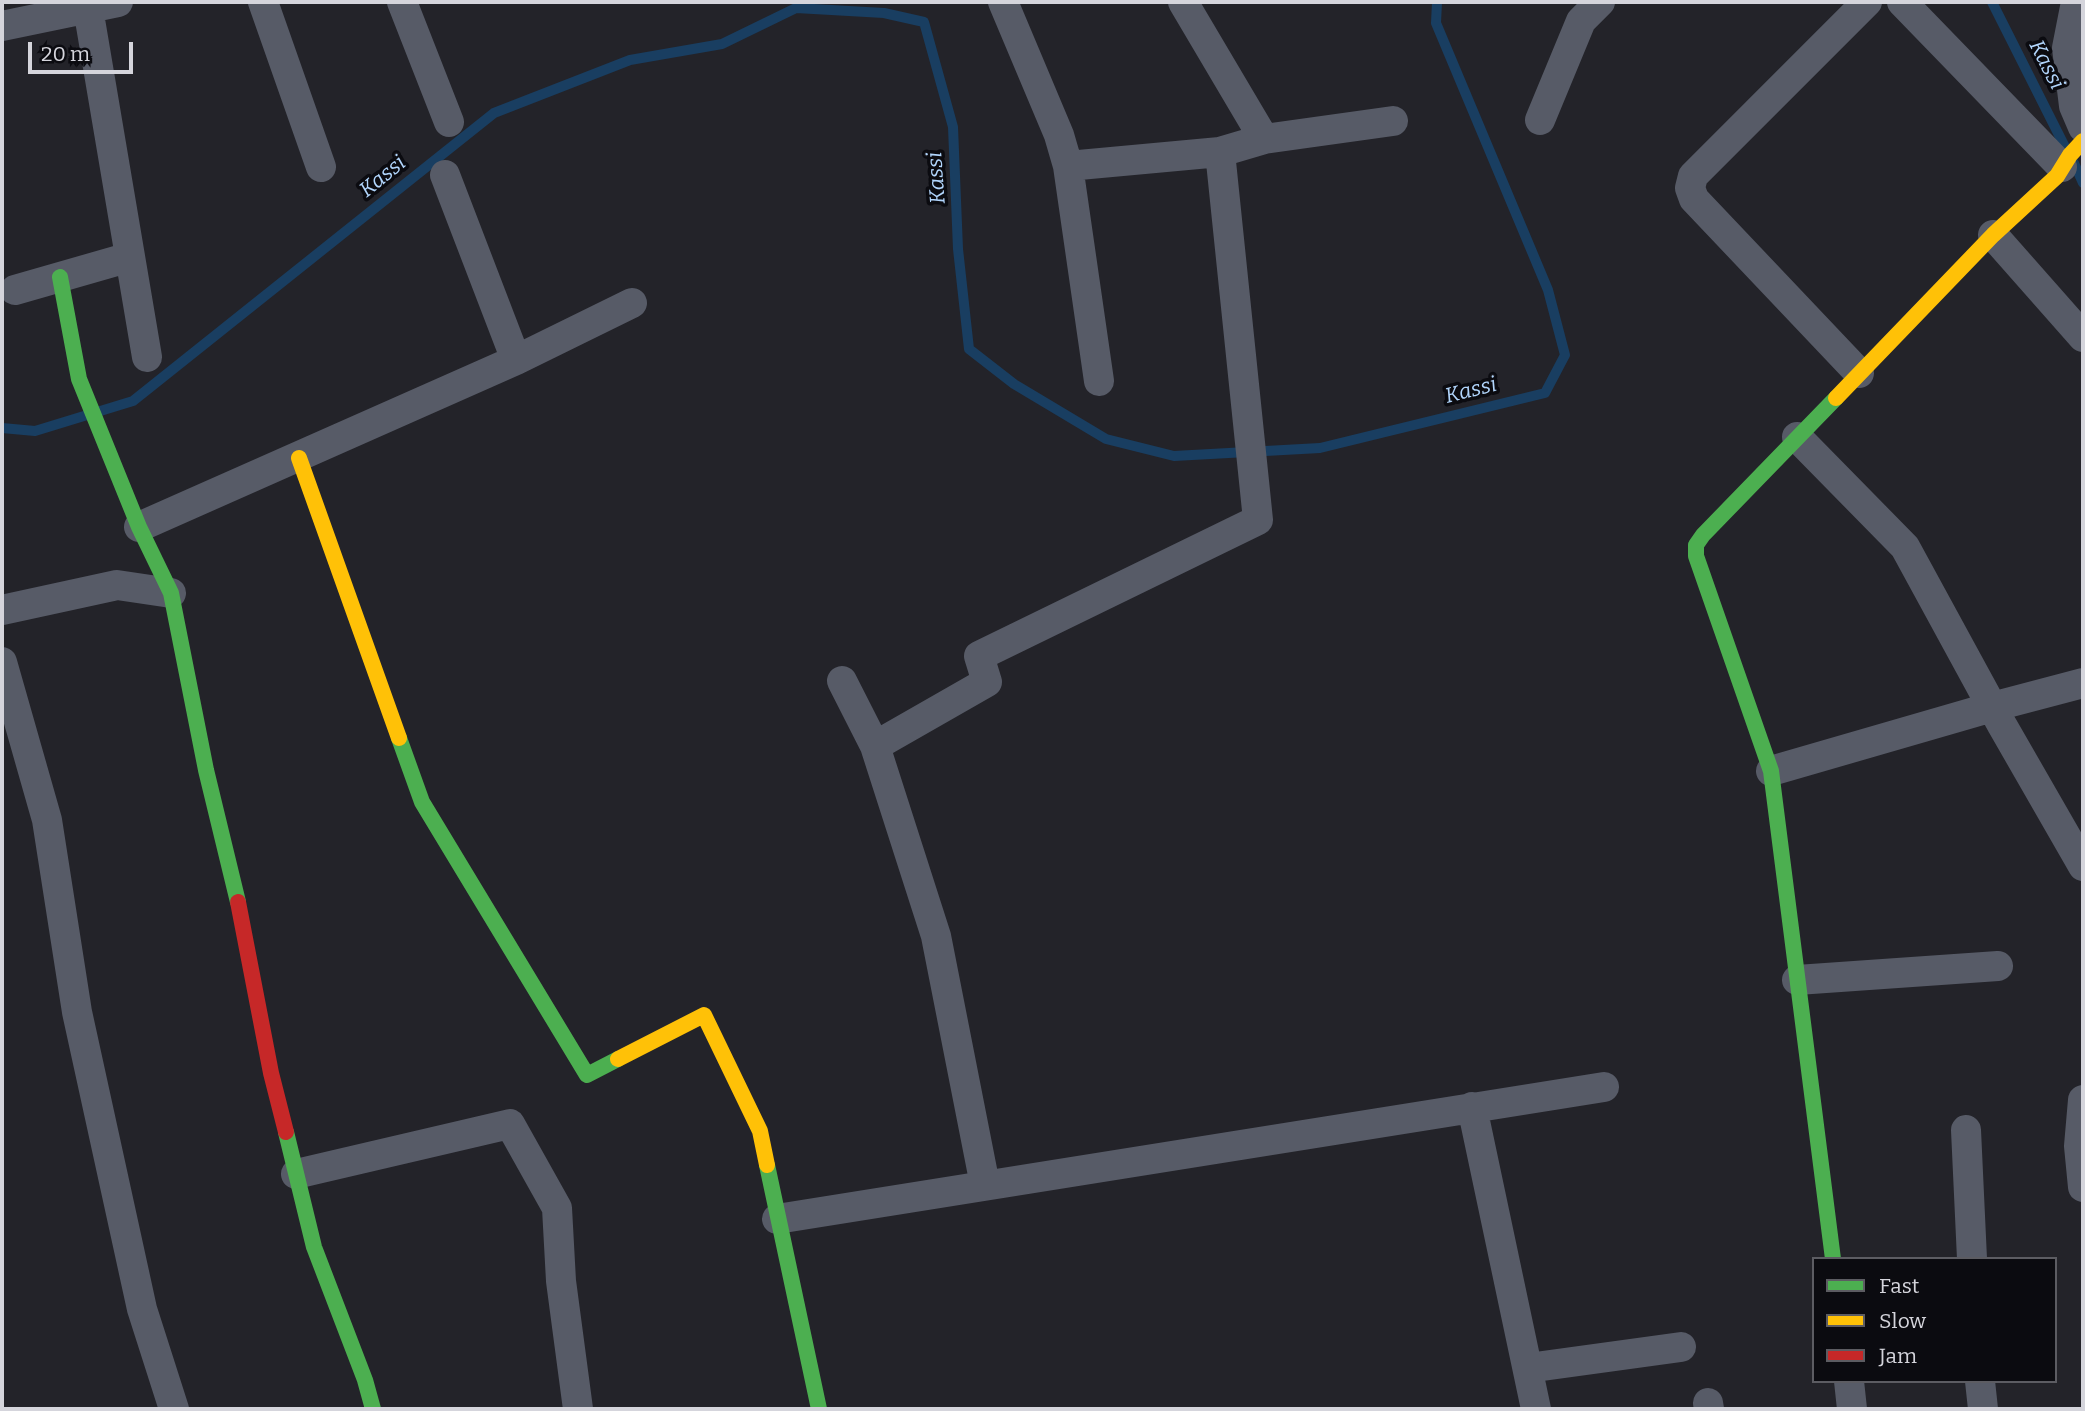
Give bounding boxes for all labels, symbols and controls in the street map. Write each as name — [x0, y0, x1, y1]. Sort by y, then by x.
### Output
scale bar — [32, 28, 136, 72]
water label: Kassi — [2023, 36, 2069, 94]
text: 20 m — [41, 41, 90, 67]
water label: Kassi — [355, 151, 411, 203]
water label: Kassi — [923, 151, 951, 205]
water label: Kassi — [1443, 372, 1499, 410]
legend — [1812, 1257, 2057, 1383]
text: Fast — [1879, 1273, 1919, 1299]
text: Slow — [1879, 1308, 1926, 1334]
text: Jam — [1879, 1343, 1917, 1369]

